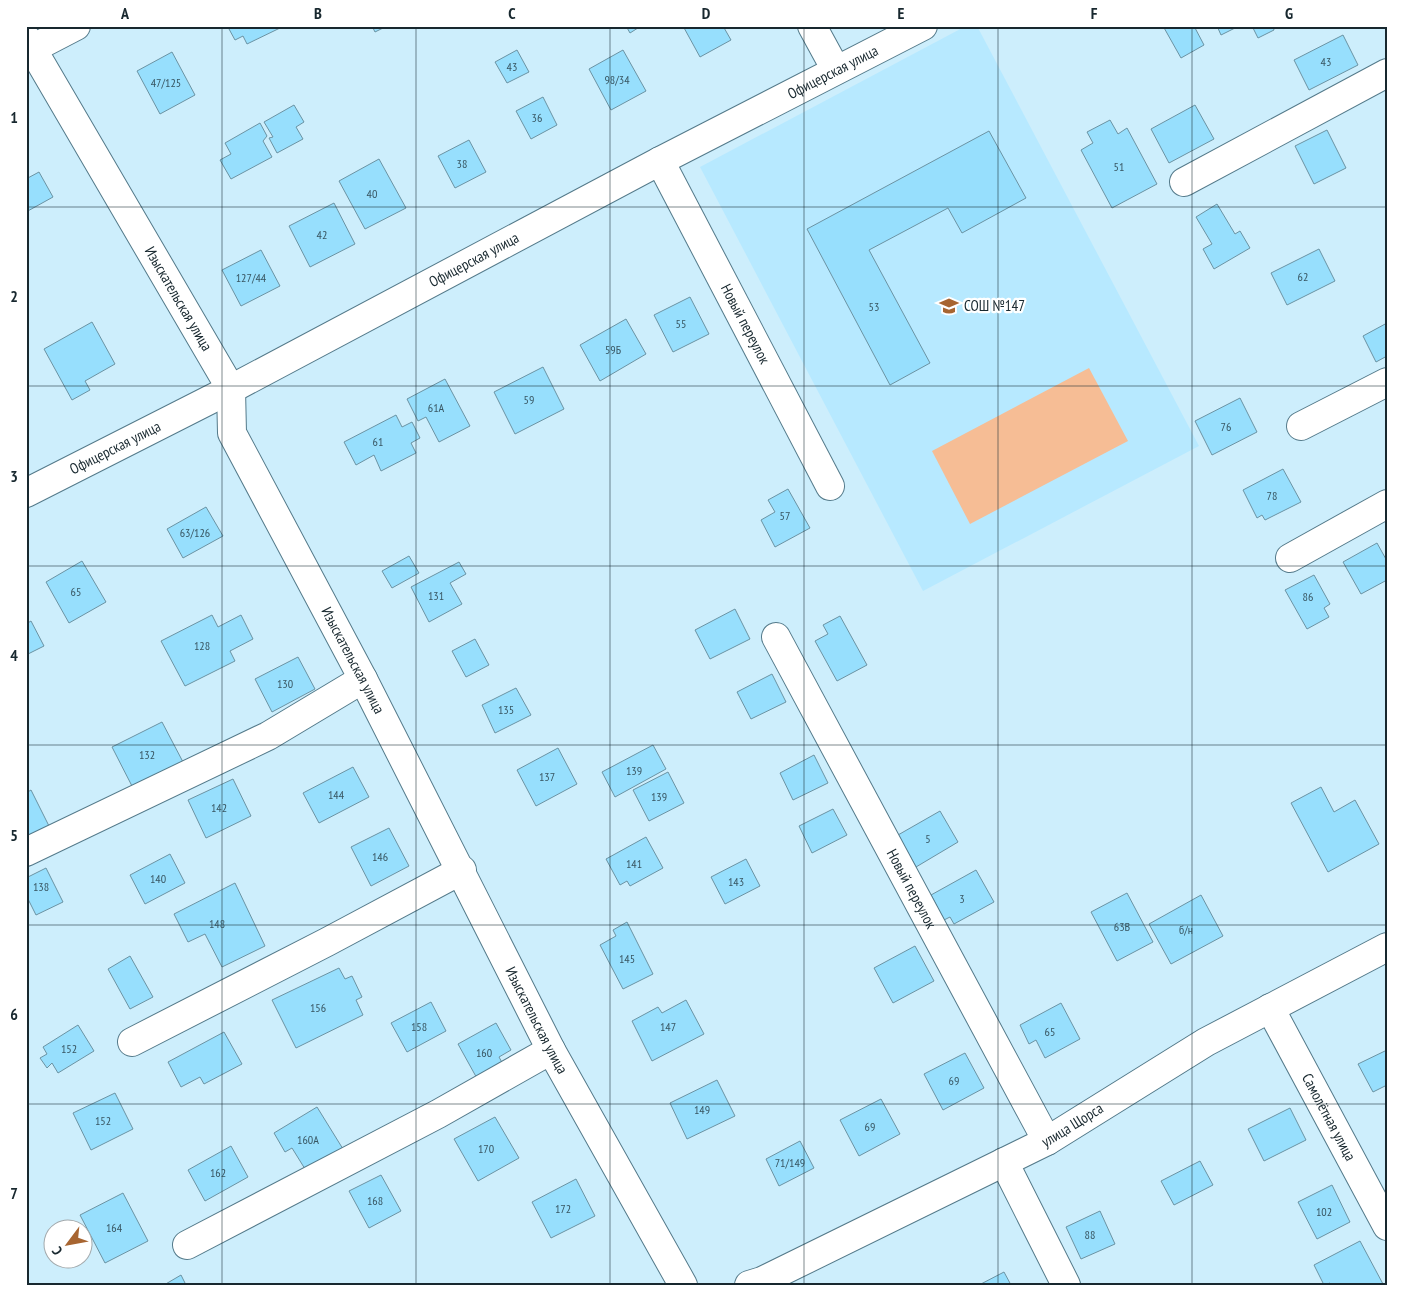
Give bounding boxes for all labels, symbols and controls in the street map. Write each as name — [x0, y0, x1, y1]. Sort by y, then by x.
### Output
text: A — [120, 3, 130, 23]
text: B — [314, 3, 322, 23]
text: C — [508, 3, 516, 23]
text: D — [702, 3, 711, 23]
text: E — [898, 3, 905, 23]
text: F — [1091, 3, 1098, 23]
text: G — [1285, 3, 1293, 23]
street label: Офицерская улица — [784, 41, 881, 103]
house number: 43 — [1321, 54, 1331, 69]
house number: 43 — [507, 59, 517, 74]
house number: 98/34 — [604, 72, 630, 87]
house number: 47/125 — [151, 75, 181, 90]
text: 1 — [10, 107, 18, 127]
house number: 36 — [532, 110, 542, 125]
house number: 38 — [457, 156, 467, 171]
house number: 51 — [1114, 159, 1124, 174]
house number: 40 — [367, 186, 377, 201]
house number: 42 — [317, 227, 327, 242]
street label: Офицерская улица — [425, 228, 522, 291]
street label: Изыскательская улица — [141, 243, 217, 354]
house number: 62 — [1298, 269, 1308, 284]
house number: 127/44 — [236, 270, 267, 285]
street label: Новый переулок — [717, 281, 775, 367]
text: 2 — [10, 286, 18, 306]
school or university icon: СОШ №147 — [938, 295, 960, 317]
place label: СОШ №147 — [964, 296, 1025, 315]
house number: 53 — [869, 299, 879, 314]
house number: 55 — [676, 316, 686, 331]
house number: 59Б — [605, 342, 621, 357]
house number: 59 — [524, 392, 534, 407]
house number: 61А — [428, 400, 445, 415]
street label: Офицерская улица — [66, 416, 164, 478]
house number: 76 — [1221, 419, 1231, 434]
house number: 61 — [373, 434, 383, 449]
text: 3 — [10, 466, 18, 486]
house number: 78 — [1267, 488, 1277, 503]
house number: 57 — [780, 508, 790, 523]
house number: 63/126 — [180, 525, 210, 540]
house number: 65 — [71, 584, 81, 599]
house number: 131 — [428, 588, 444, 603]
house number: 86 — [1303, 589, 1313, 604]
street label: Изыскательская улица — [317, 604, 389, 717]
house number: 128 — [194, 638, 210, 653]
text: 4 — [10, 645, 18, 665]
house number: 130 — [277, 676, 293, 691]
house number: 135 — [498, 702, 514, 717]
house number: 132 — [139, 747, 155, 762]
house number: 139 — [626, 763, 642, 778]
house number: 137 — [539, 769, 555, 784]
house number: 144 — [328, 787, 345, 802]
house number: 139 — [651, 789, 667, 804]
house number: 142 — [211, 800, 227, 815]
text: 5 — [10, 825, 18, 845]
house number: 5 — [925, 831, 931, 846]
street label: Новый переулок — [883, 846, 941, 932]
house number: 146 — [372, 849, 388, 864]
house number: 141 — [626, 856, 642, 871]
house number: 140 — [150, 871, 166, 886]
house number: 143 — [728, 874, 744, 889]
house number: 138 — [33, 879, 49, 894]
house number: 3 — [959, 891, 965, 906]
house number: 148 — [209, 916, 225, 931]
house number: 63В — [1114, 919, 1131, 934]
house number: б/н — [1179, 922, 1193, 937]
house number: 145 — [619, 951, 635, 966]
street label: Изыскательская улица — [501, 963, 572, 1077]
house number: 156 — [310, 1000, 326, 1015]
text: 6 — [10, 1004, 18, 1024]
house number: 158 — [411, 1019, 427, 1034]
house number: 147 — [660, 1019, 676, 1034]
house number: 65 — [1045, 1024, 1055, 1039]
house number: 152 — [61, 1041, 77, 1056]
house number: 160 — [476, 1045, 492, 1060]
street label: Самолётная улица — [1298, 1070, 1360, 1164]
house number: 69 — [949, 1073, 959, 1088]
street label: улица Щорса — [1038, 1098, 1106, 1151]
house number: 149 — [694, 1102, 710, 1117]
house number: 152 — [95, 1113, 111, 1128]
house number: 69 — [865, 1119, 875, 1134]
house number: 160А — [297, 1132, 319, 1147]
house number: 170 — [478, 1141, 494, 1156]
house number: 71/149 — [775, 1155, 805, 1170]
house number: 162 — [210, 1165, 226, 1180]
text: 7 — [10, 1183, 18, 1203]
house number: 168 — [367, 1193, 383, 1208]
house number: 172 — [555, 1201, 571, 1216]
house number: 102 — [1316, 1204, 1332, 1219]
north arrow — [42, 1218, 92, 1268]
house number: 164 — [106, 1220, 123, 1235]
house number: 88 — [1085, 1227, 1095, 1242]
text: С — [47, 1243, 66, 1258]

